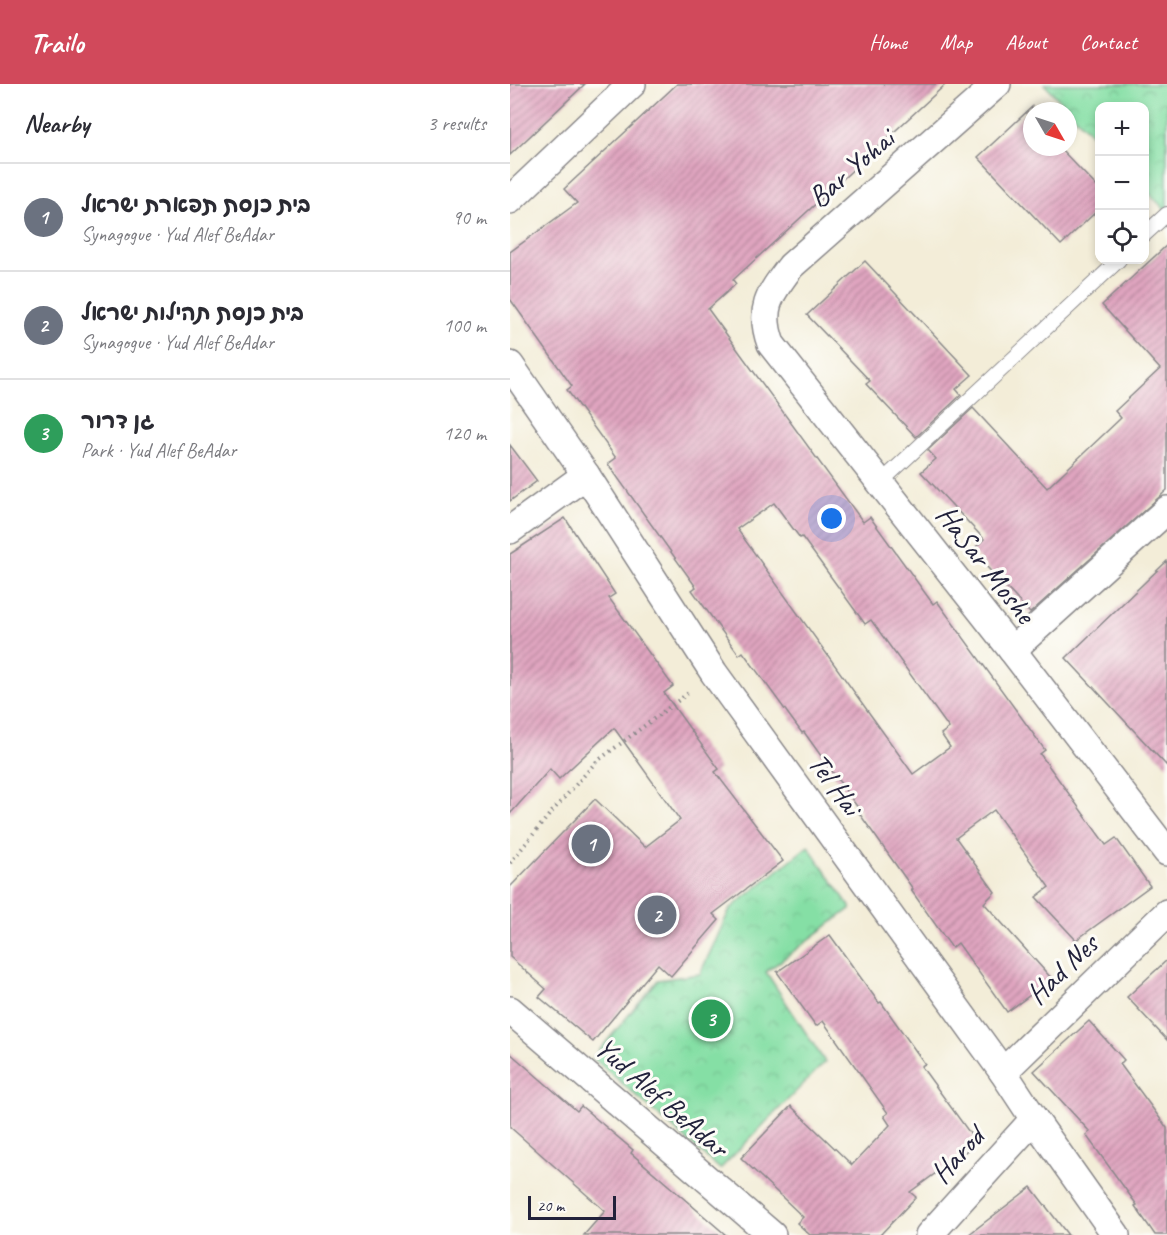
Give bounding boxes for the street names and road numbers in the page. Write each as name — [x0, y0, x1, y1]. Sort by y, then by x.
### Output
street label: Bar Yohai — [800, 118, 905, 216]
street label: HaSar Moshe — [928, 497, 1046, 633]
street label: Tel Hai — [800, 745, 872, 825]
street label: Had Nes — [1018, 924, 1108, 1013]
street label: Yud Alef BeAdar — [587, 1028, 739, 1167]
street label: Harod — [922, 1116, 995, 1191]

